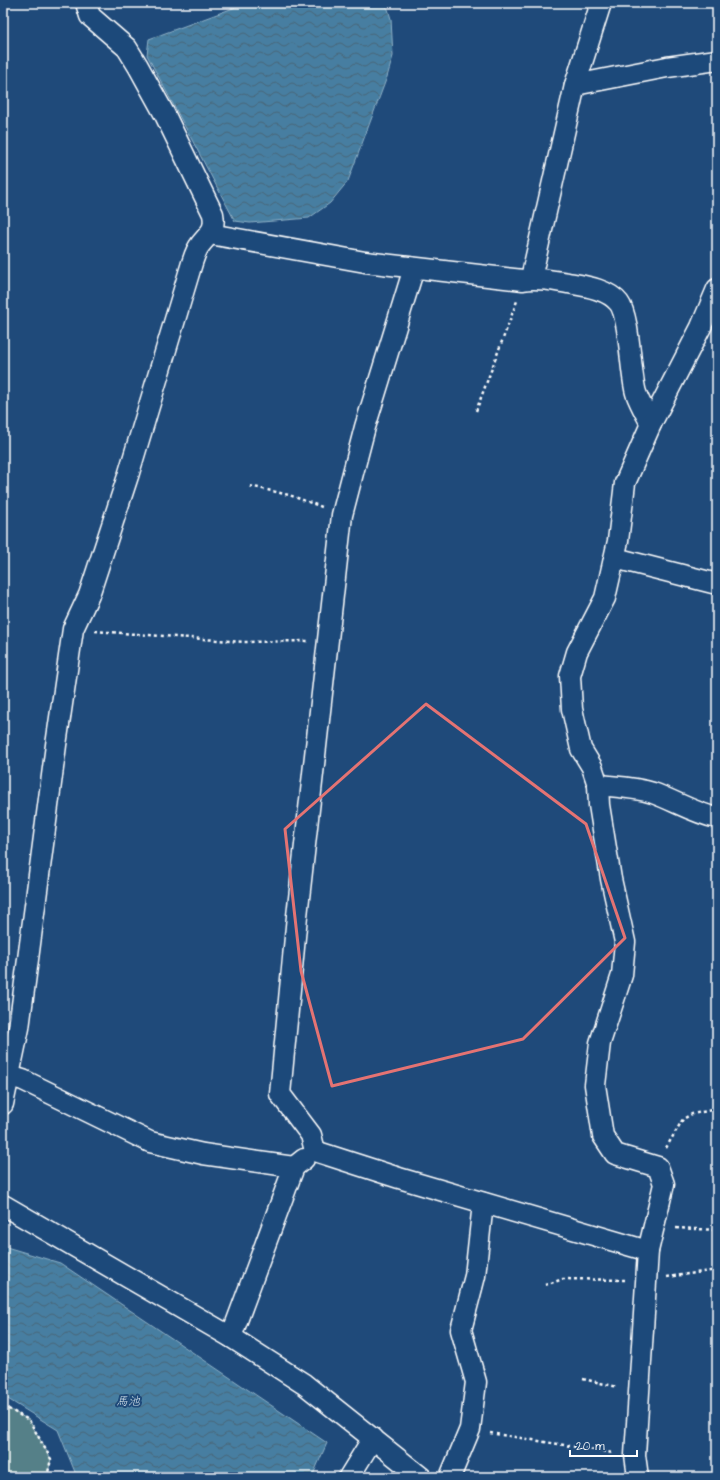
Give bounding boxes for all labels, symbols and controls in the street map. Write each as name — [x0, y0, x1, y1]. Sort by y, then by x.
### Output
water label: 馬池 — [116, 1393, 141, 1410]
scale bar — [570, 1432, 637, 1458]
text: 20 m — [576, 1438, 605, 1455]

